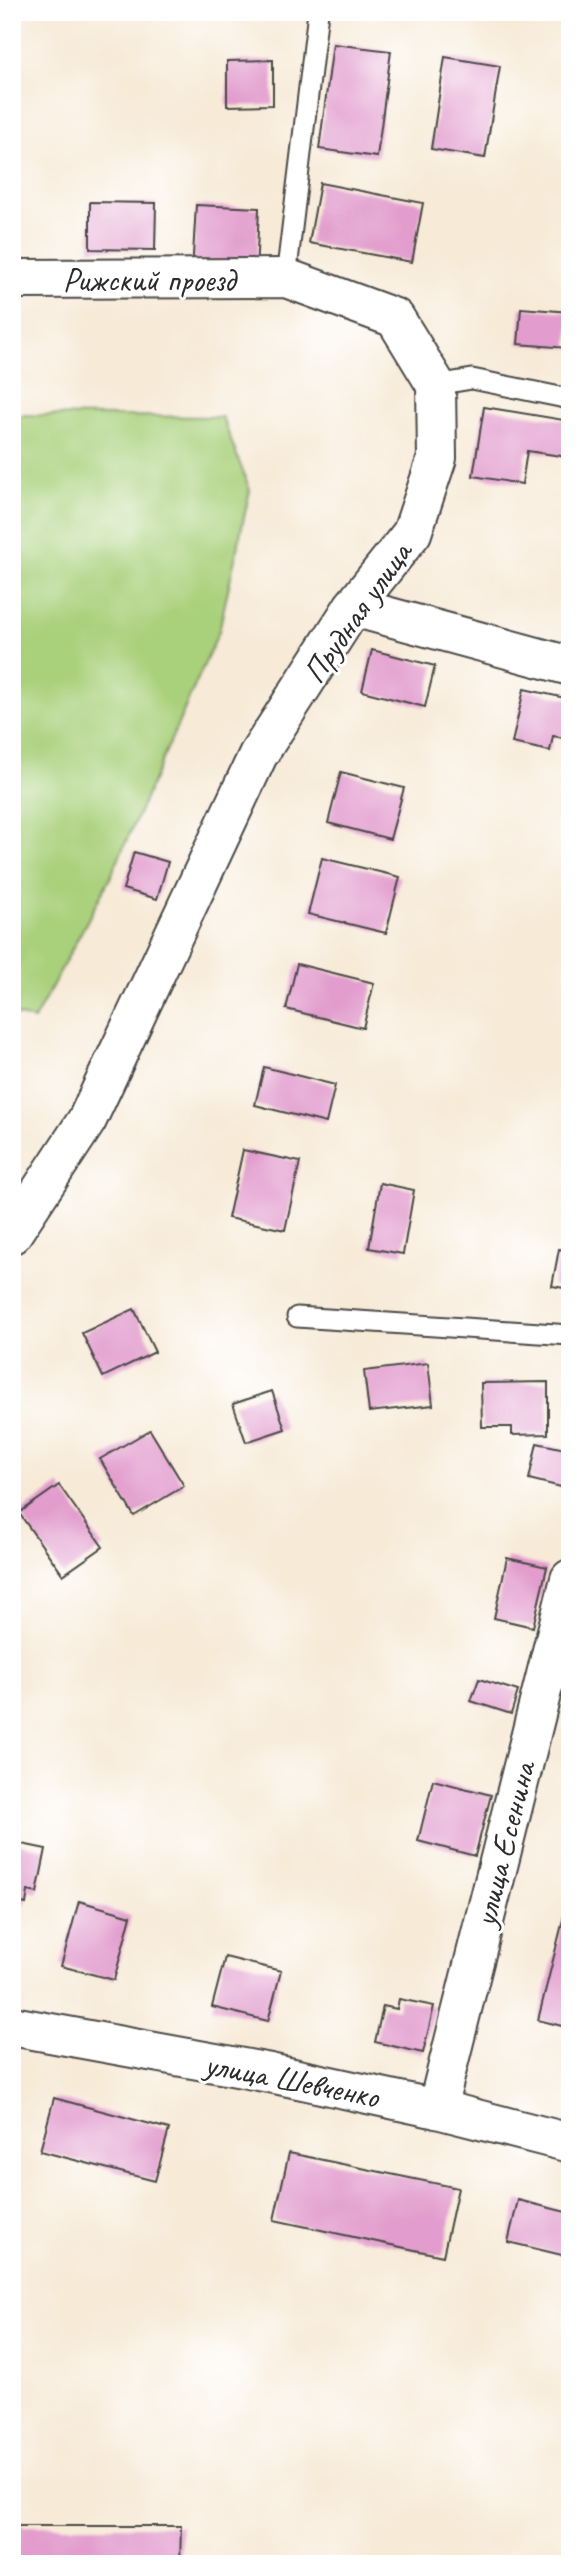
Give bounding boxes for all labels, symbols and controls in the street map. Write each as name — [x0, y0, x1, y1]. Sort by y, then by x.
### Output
street label: Рижский проезд — [63, 259, 239, 301]
street label: Прудная улица — [293, 532, 422, 691]
street label: улица Есенина — [463, 1756, 545, 1933]
street label: улица Шевченко — [199, 2042, 384, 2118]

